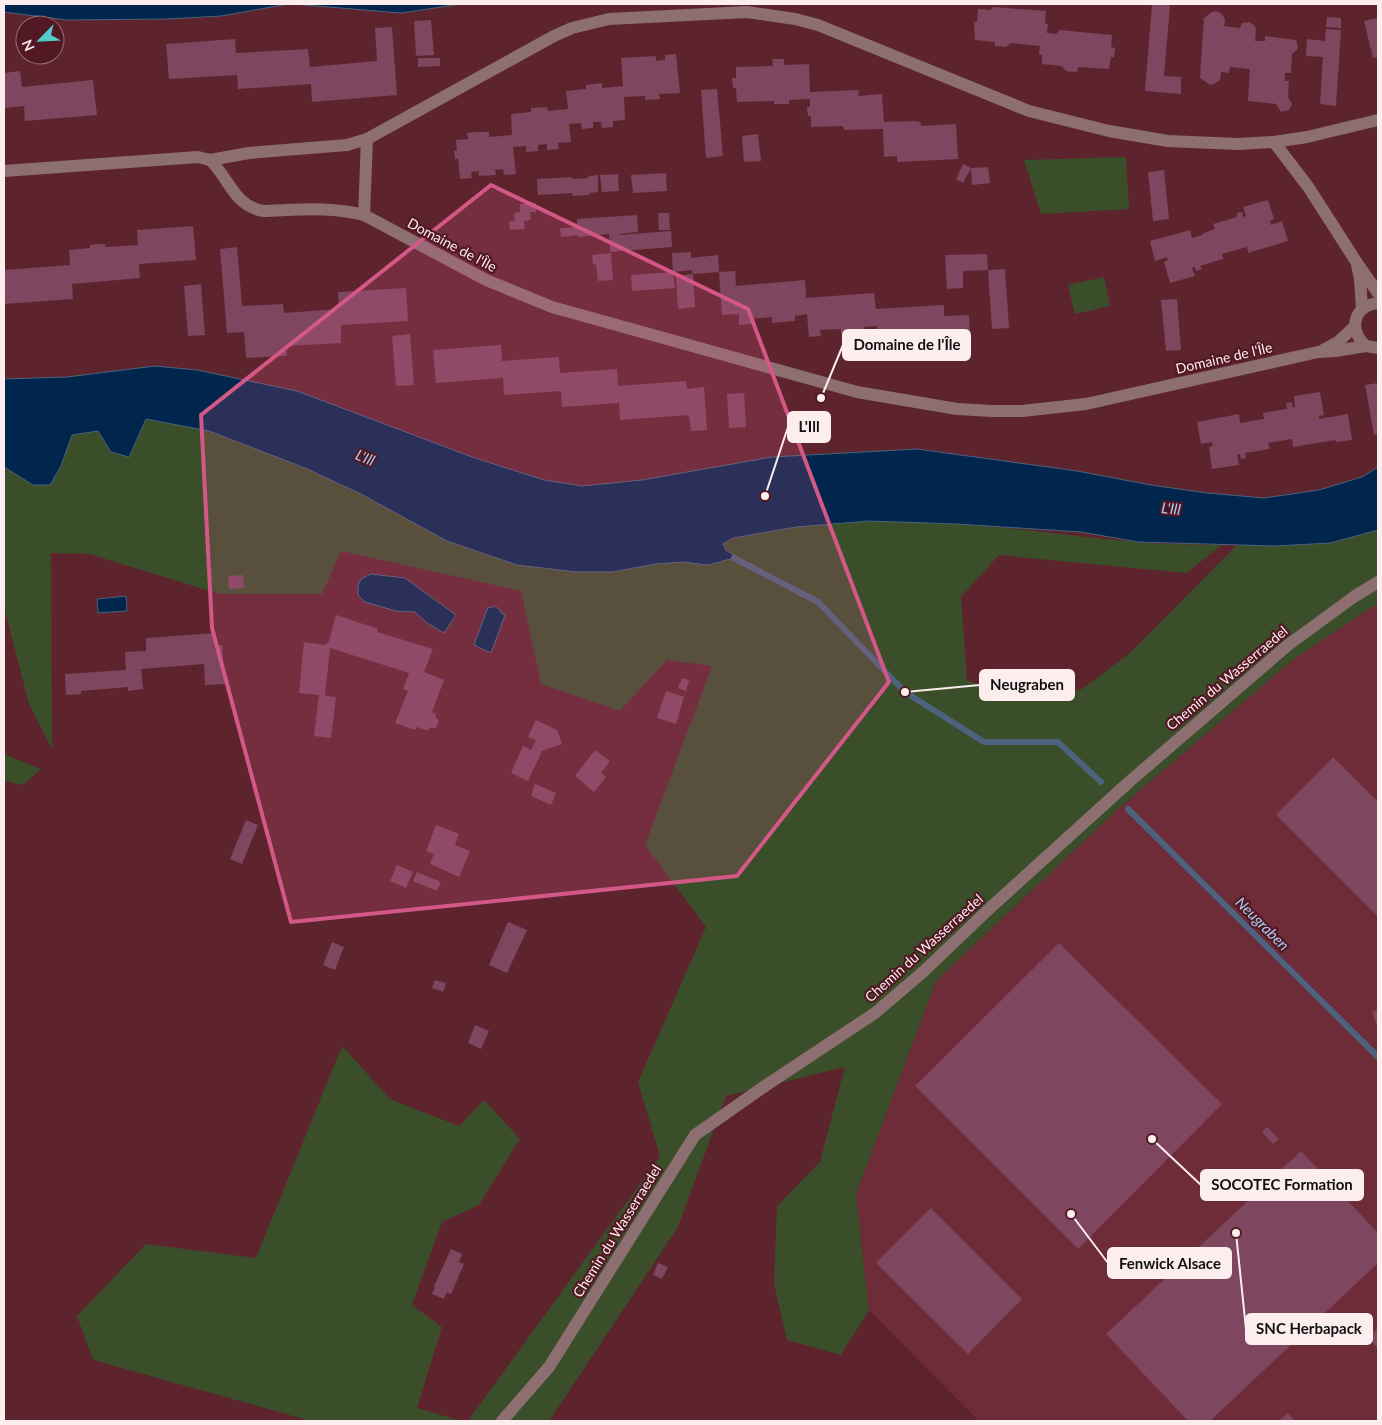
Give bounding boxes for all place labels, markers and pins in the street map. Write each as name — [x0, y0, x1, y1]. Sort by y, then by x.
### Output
callout: Domaine de l'Île — [843, 330, 970, 360]
callout: L'Ill — [788, 412, 830, 442]
callout: Neugraben — [980, 670, 1074, 700]
callout: SOCOTEC Formation — [1201, 1170, 1363, 1200]
callout: Fenwick Alsace — [1108, 1248, 1231, 1278]
callout: SNC Herbapack — [1246, 1314, 1372, 1344]

